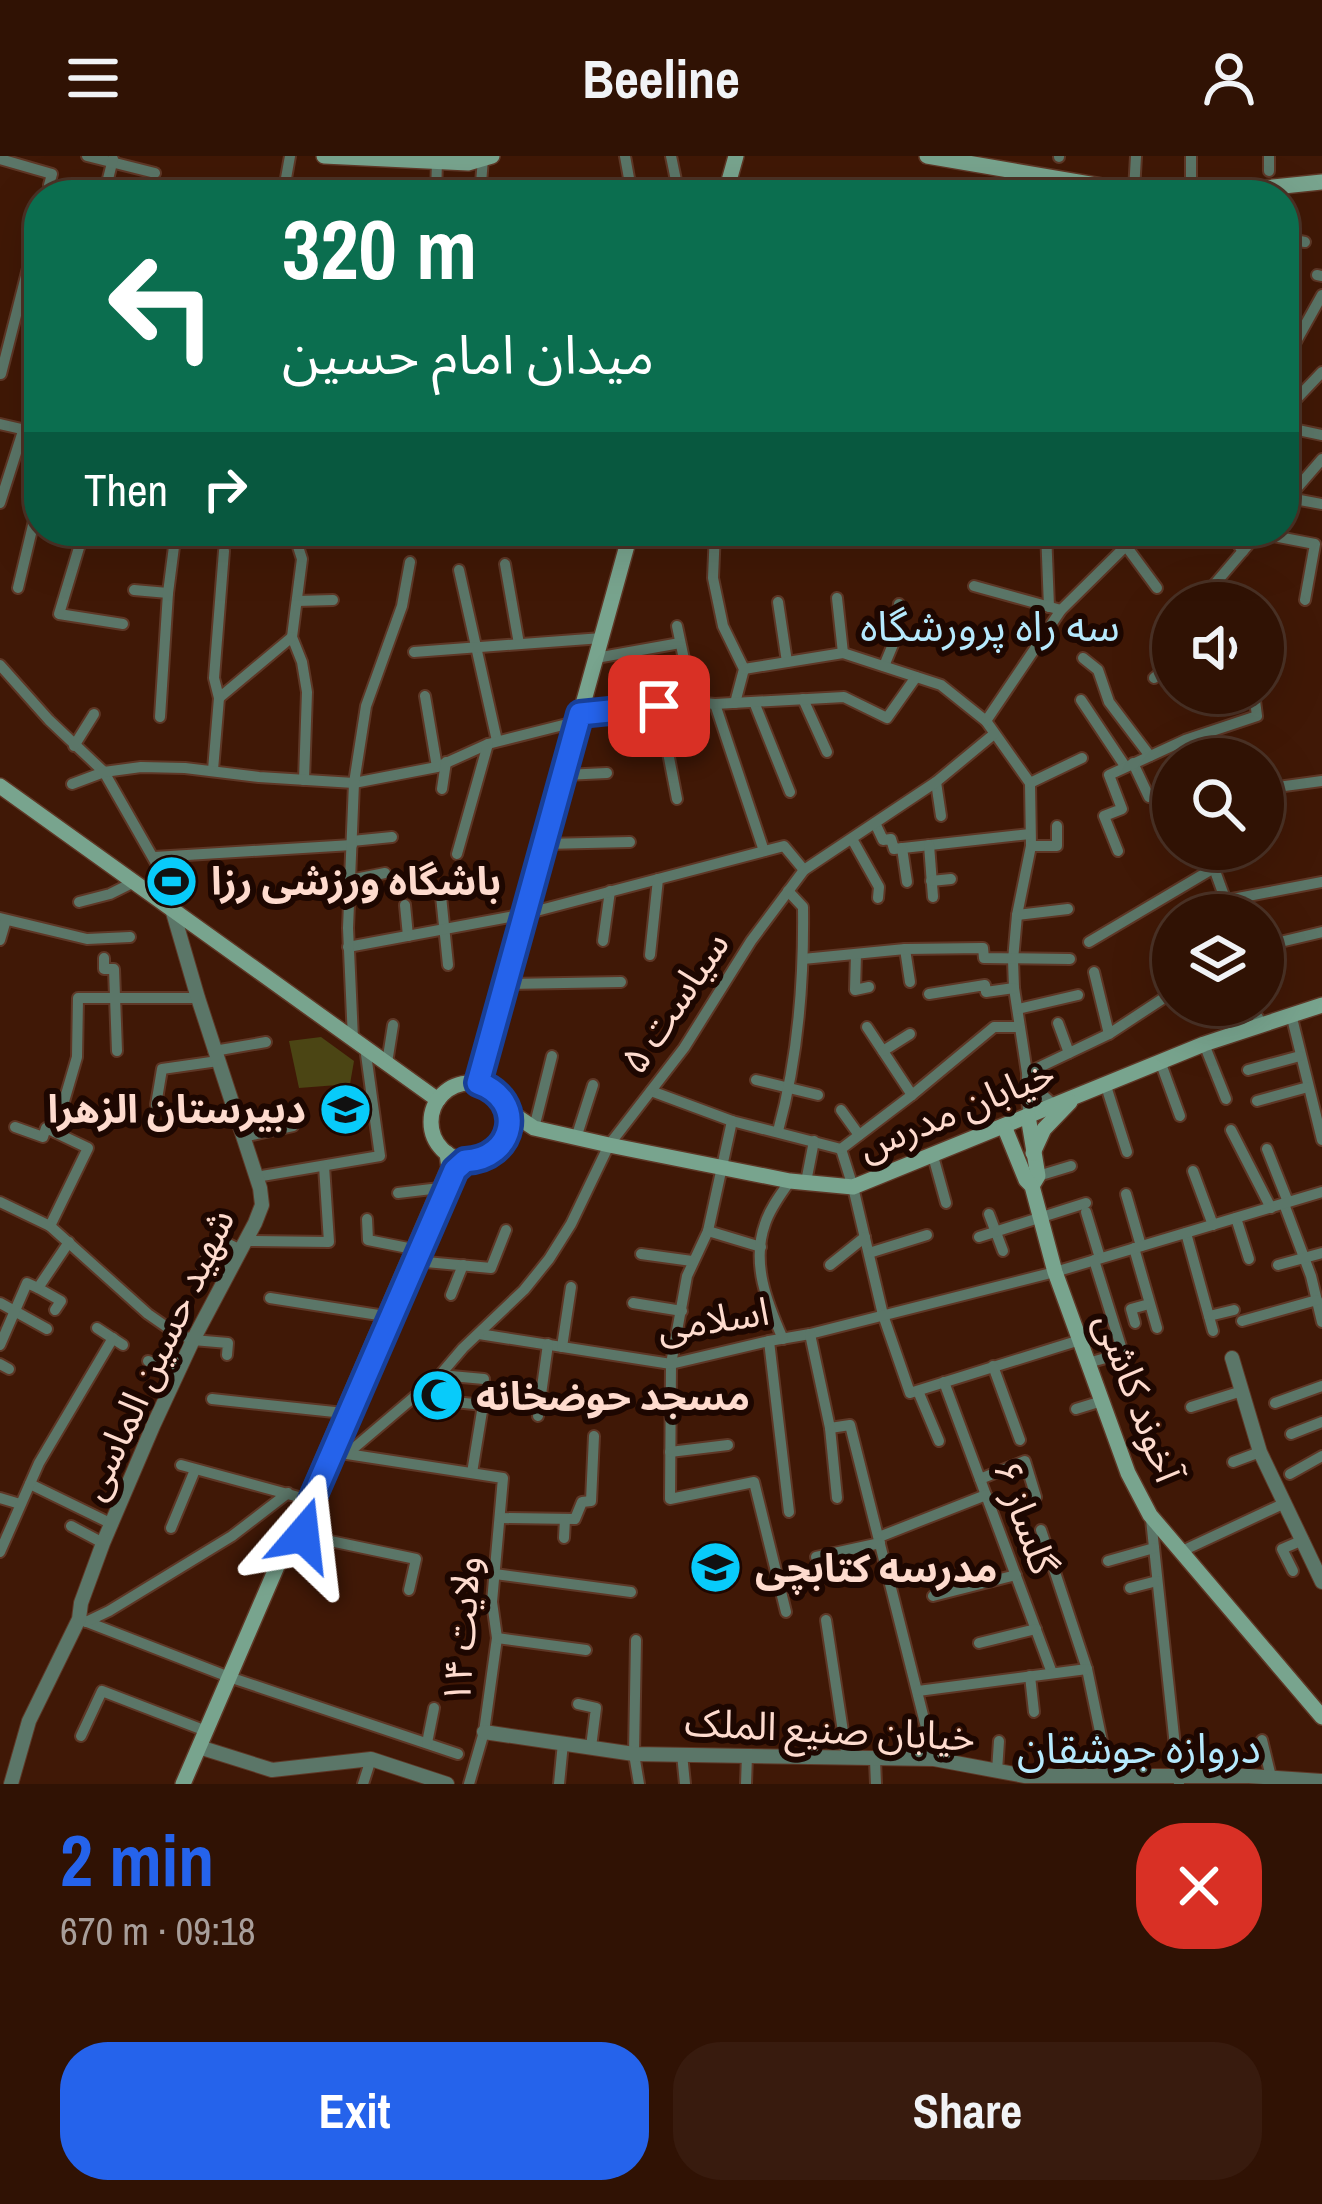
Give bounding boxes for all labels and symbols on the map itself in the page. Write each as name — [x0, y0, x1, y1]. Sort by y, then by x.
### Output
district label: سه راه پرورشگاه — [860, 598, 1120, 654]
pin — [608, 655, 710, 757]
sports icon: باشگاه ورزشی رزا — [144, 853, 200, 909]
place label: باشگاه ورزشی رزا — [211, 855, 501, 907]
street label: سیاست ۵ — [607, 921, 741, 1083]
street label: خیابان مدرس — [850, 1046, 1062, 1172]
school or university icon: دبیرستان الزهرا — [317, 1081, 373, 1137]
place label: دبیرستان الزهرا — [48, 1083, 306, 1135]
street label: شهید حسین الماسی — [66, 1200, 246, 1508]
street label: اسلامی — [653, 1285, 773, 1353]
street label: آخوند کاشی — [1083, 1305, 1196, 1491]
mosque icon: مسجد حوضخانه — [409, 1368, 465, 1424]
place label: مسجد حوضخانه — [476, 1370, 750, 1422]
street label: گلساز ۶ — [981, 1453, 1071, 1582]
position arrow — [240, 1472, 366, 1598]
school or university icon: مدرسه کتابچی — [688, 1540, 744, 1596]
place label: مدرسه کتابچی — [755, 1542, 998, 1595]
street label: ولایت ۱۴ — [430, 1554, 492, 1706]
street label: خیابان صنیع الملک — [683, 1695, 977, 1767]
district label: دروازه جوشقان — [1017, 1720, 1261, 1776]

